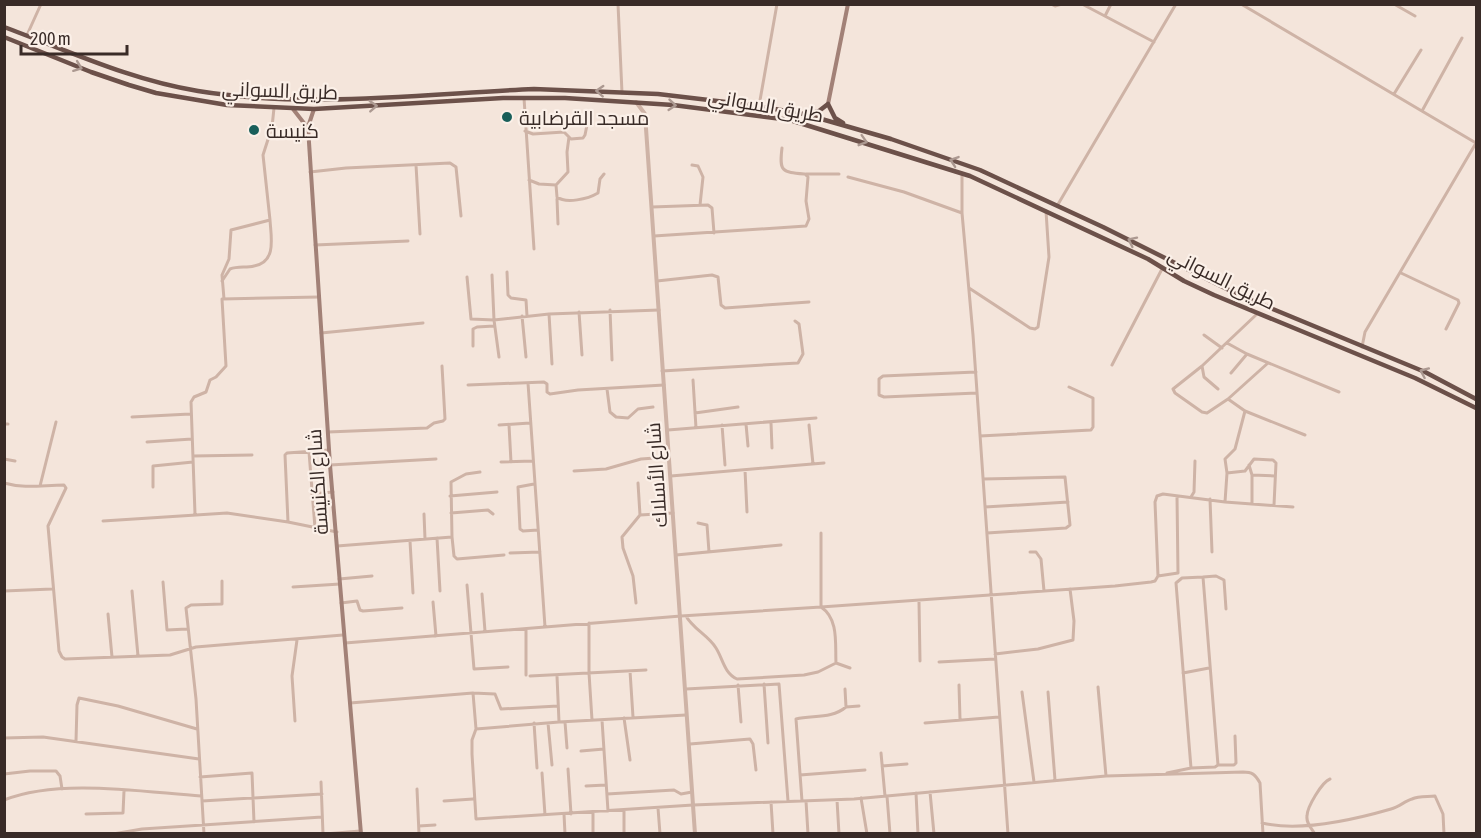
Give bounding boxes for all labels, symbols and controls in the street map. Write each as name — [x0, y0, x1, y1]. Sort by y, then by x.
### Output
scale bar — [21, 18, 128, 56]
text: 200 m — [30, 28, 71, 49]
one-way arrow — [72, 60, 83, 72]
street label: طريق السواني — [221, 76, 339, 109]
street label: طريق السواني — [706, 84, 825, 131]
one-way arrow — [595, 85, 604, 98]
one-way arrow — [668, 98, 677, 111]
one-way arrow — [368, 100, 377, 113]
place label: مسجد القرضابية — [519, 106, 649, 130]
marker: مسجد القرضابية — [500, 110, 514, 124]
place label: كنيسة — [266, 119, 319, 142]
marker: كنيسة — [247, 123, 261, 137]
one-way arrow — [857, 134, 868, 146]
one-way arrow — [949, 155, 960, 168]
one-way arrow — [1127, 236, 1138, 248]
street label: طريق السواني — [1162, 242, 1279, 318]
one-way arrow — [1420, 368, 1431, 380]
street label: شارع الأسلاك — [641, 421, 674, 528]
street label: شارع الكنيسة — [302, 428, 335, 536]

